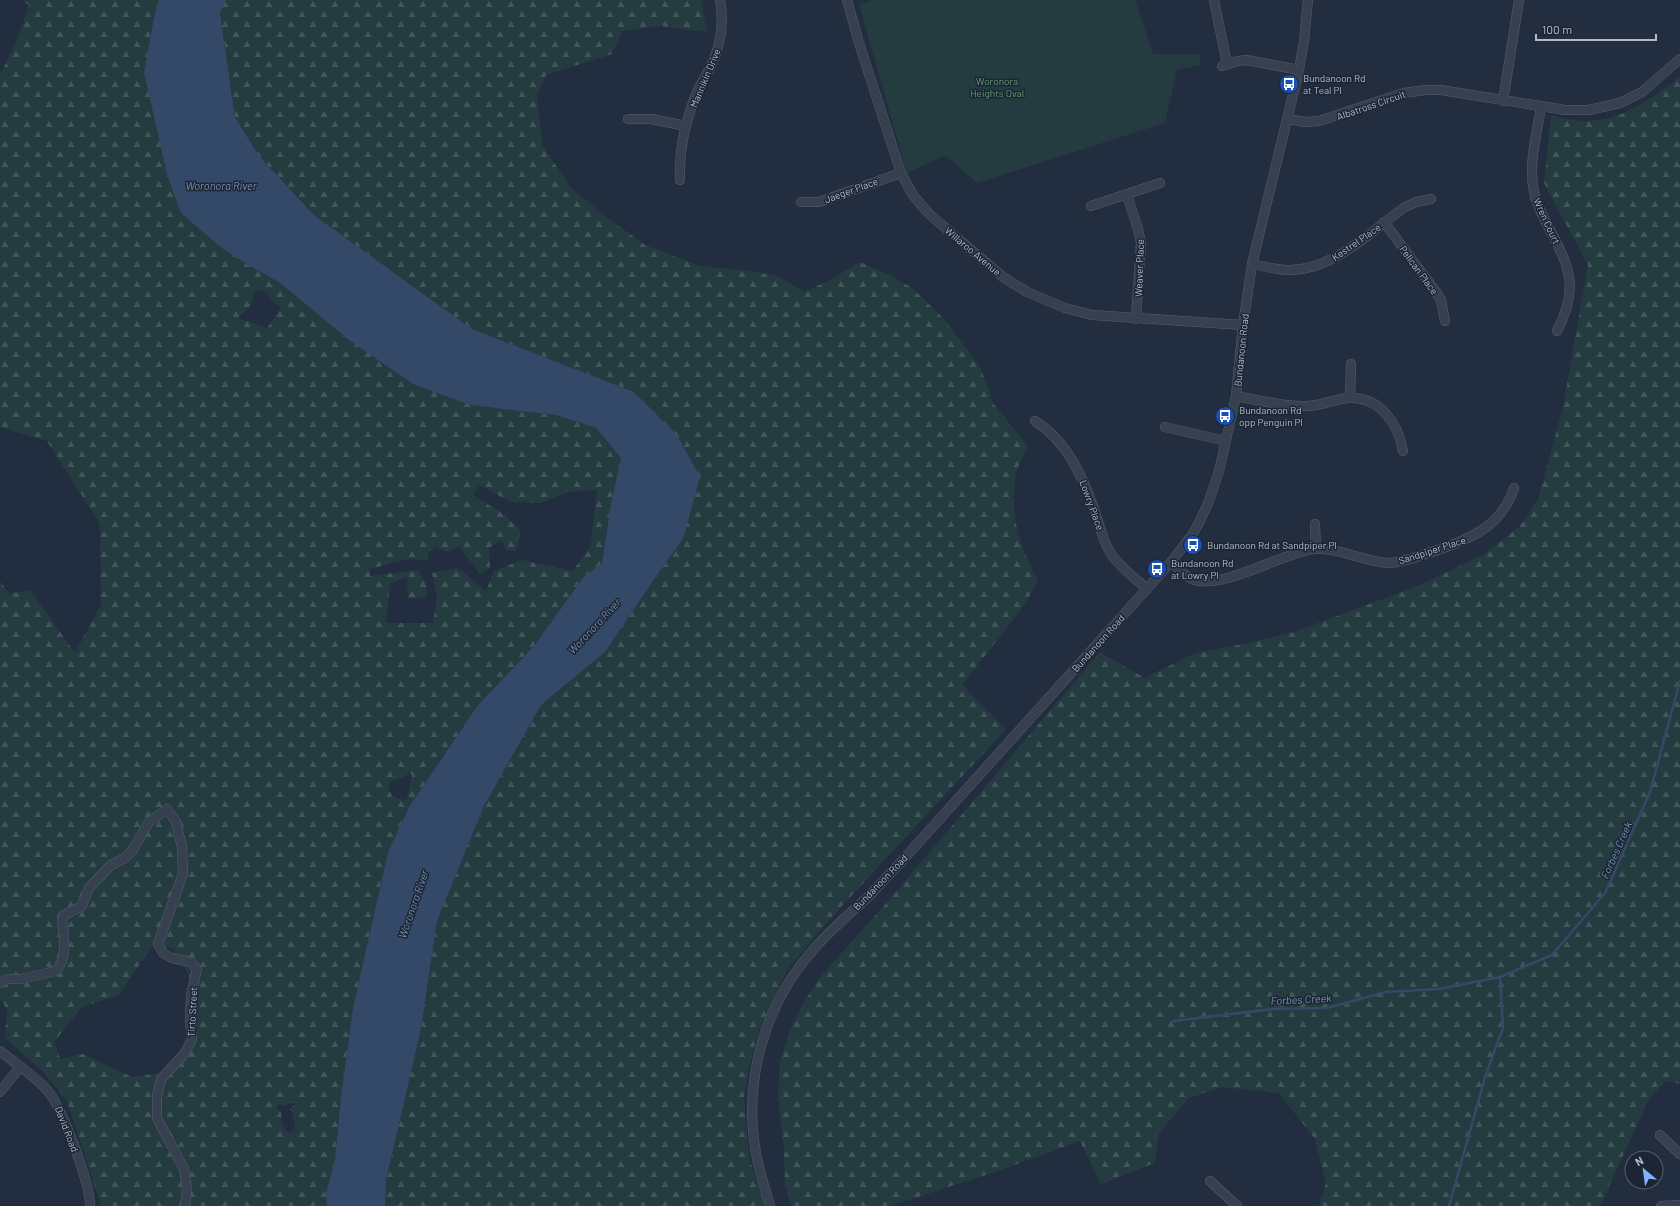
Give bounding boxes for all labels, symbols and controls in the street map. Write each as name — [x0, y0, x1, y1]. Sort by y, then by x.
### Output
scale bar — [1536, 16, 1656, 42]
text: 100 m — [1542, 22, 1572, 36]
street label: Mannikin Drive — [687, 47, 723, 109]
place label: Bundanoon Rd at Teal Pl — [1303, 72, 1366, 96]
bus stop icon: Bundanoon Rd at Teal Pl — [1278, 73, 1300, 95]
park label: Woronora Heights Oval — [970, 75, 1024, 99]
street label: Albatross Circuit — [1335, 87, 1407, 122]
street label: Jaeger Place — [822, 175, 880, 205]
water label: Woronora River — [185, 179, 258, 192]
street label: Wren Court — [1531, 196, 1563, 246]
street label: Kestrel Place — [1329, 221, 1383, 263]
street label: Willaroo Avenue — [943, 224, 1003, 278]
street label: Weaver Place — [1132, 239, 1146, 297]
street label: Pelican Place — [1397, 243, 1441, 297]
street label: Bundanoon Road — [1231, 313, 1251, 387]
place label: Bundanoon Rd opp Penguin Pl — [1239, 404, 1303, 428]
bus stop icon: Bundanoon Rd opp Penguin Pl — [1214, 405, 1236, 427]
street label: Lowry Place — [1077, 478, 1107, 532]
street label: Sandpiper Place — [1397, 533, 1467, 567]
bus stop icon: Bundanoon Rd at Sandpiper Pl — [1182, 534, 1204, 556]
place label: Bundanoon Rd at Sandpiper Pl — [1207, 539, 1337, 551]
place label: Bundanoon Rd at Lowry Pl — [1171, 557, 1234, 581]
bus stop icon: Bundanoon Rd at Lowry Pl — [1146, 558, 1168, 580]
water label: Woronora River — [565, 595, 624, 656]
street label: Bundanoon Road — [1069, 612, 1127, 674]
water label: Forbes Creek — [1598, 819, 1635, 880]
street label: Bundanoon Road — [850, 852, 910, 912]
water label: Woronora River — [395, 867, 431, 940]
street label: Tirto Street — [185, 986, 199, 1037]
water label: Forbes Creek — [1270, 991, 1332, 1007]
street label: David Road — [53, 1104, 81, 1154]
north arrow — [1624, 1150, 1664, 1190]
text: N — [1633, 1153, 1645, 1168]

